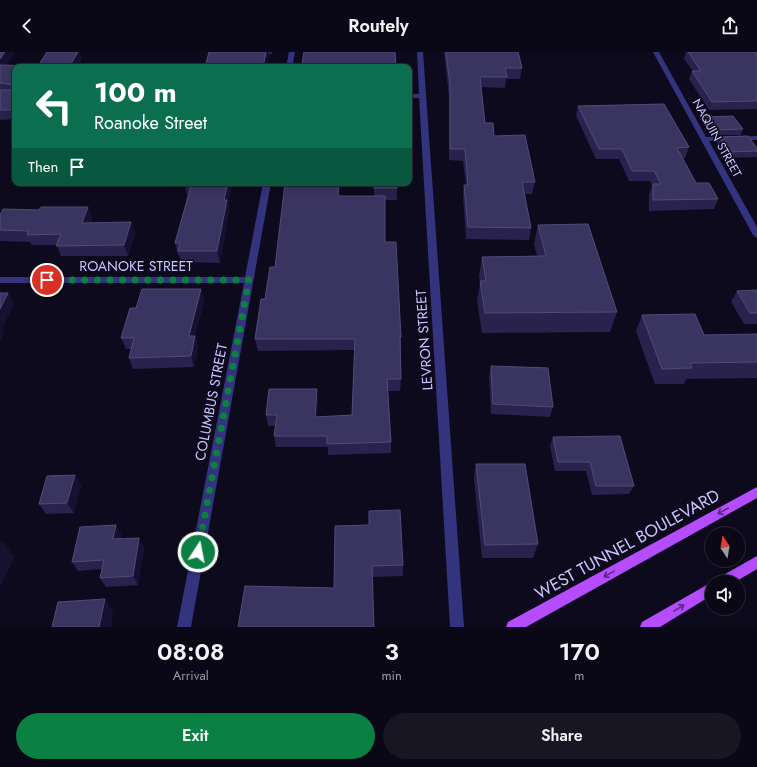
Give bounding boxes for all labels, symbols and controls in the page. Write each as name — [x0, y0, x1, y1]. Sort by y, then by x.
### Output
text: Routely — [348, 13, 409, 39]
icon: back — [16, 15, 38, 37]
icon: share — [719, 15, 741, 37]
text: 100 m — [94, 72, 177, 113]
icon: left — [28, 80, 80, 132]
street label: NAQUIN STREET — [688, 95, 746, 181]
text: Roanoke Street — [94, 110, 207, 136]
text: Then — [28, 156, 58, 178]
icon: arrive — [66, 156, 88, 178]
street label: ROANOKE STREET — [79, 256, 193, 276]
pin — [30, 263, 64, 297]
icon: arrive — [36, 269, 58, 291]
street label: LEVRON STREET — [410, 288, 438, 391]
street label: COLUMBUS STREET — [190, 341, 232, 463]
street label: WEST TUNNEL BOULEVARD — [530, 483, 724, 605]
one-way arrow — [717, 507, 729, 515]
north arrow — [705, 527, 745, 567]
map controls — [705, 527, 745, 615]
position arrow — [177, 531, 219, 573]
one-way arrow — [603, 570, 615, 578]
button: sound — [705, 575, 745, 615]
one-way arrow — [673, 603, 685, 611]
text: 08:08 — [157, 634, 224, 669]
text: 3 — [384, 634, 399, 669]
text: 170 — [559, 634, 600, 669]
text: Arrival — [173, 666, 209, 685]
text: min — [381, 666, 402, 685]
text: m — [574, 666, 584, 685]
button: Exit — [16, 713, 375, 759]
button: Share — [383, 713, 741, 759]

